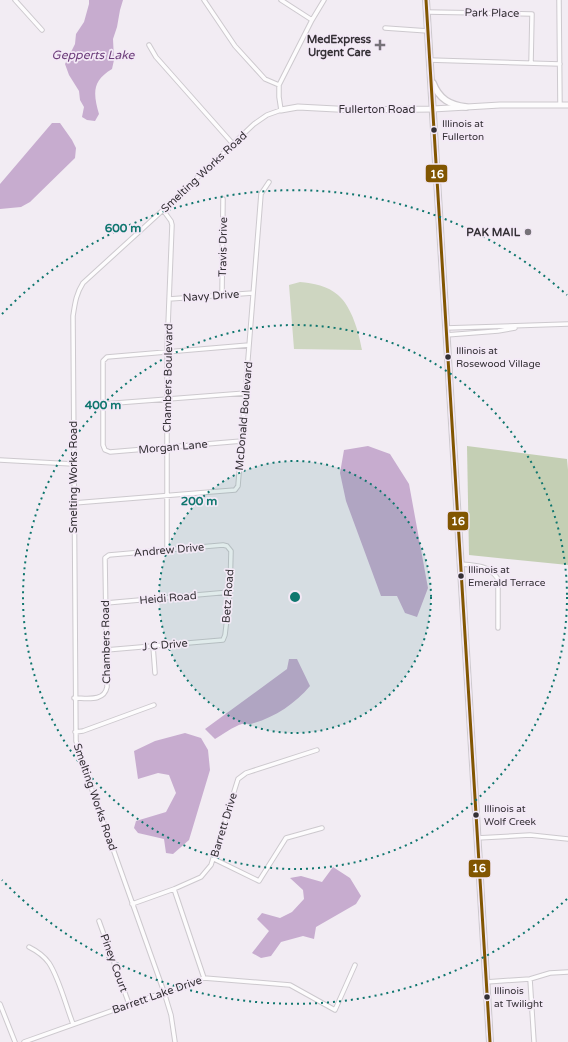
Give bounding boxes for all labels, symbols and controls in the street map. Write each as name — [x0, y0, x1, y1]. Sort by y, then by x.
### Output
street label: Park Place — [465, 6, 519, 20]
place label: MedExpress Urgent Care — [307, 33, 372, 60]
marker: MedExpress Urgent Care — [374, 39, 386, 51]
water label: Gepperts Lake — [52, 48, 136, 62]
street label: Fullerton Road — [339, 103, 416, 116]
place label: Illinois at Fullerton — [442, 118, 484, 143]
marker: Illinois at Fullerton — [429, 125, 439, 135]
street label: Smelting Works Road — [158, 129, 250, 215]
line badge: 16 — [425, 164, 448, 183]
text: 16 — [430, 168, 444, 181]
street label: Travis Drive — [216, 217, 230, 277]
text: 600 m — [105, 221, 141, 235]
place label: PAK MAIL — [466, 226, 521, 239]
marker: PAK MAIL — [523, 227, 533, 237]
street label: Navy Drive — [182, 288, 240, 304]
street label: Chambers Boulevard — [161, 323, 175, 433]
place label: Illinois at Rosewood Village — [456, 345, 541, 370]
marker: Illinois at Rosewood Village — [443, 352, 453, 362]
street label: McDonald Boulevard — [233, 361, 255, 471]
text: 400 m — [85, 398, 121, 412]
street label: Smelting Works Road — [67, 421, 80, 533]
street label: Morgan Lane — [138, 438, 208, 456]
text: 200 m — [181, 494, 217, 508]
line badge: 16 — [447, 511, 469, 531]
text: 16 — [451, 515, 465, 528]
street label: Andrew Drive — [133, 540, 205, 560]
place label: Illinois at Emerald Terrace — [468, 564, 546, 589]
street label: Betz Road — [220, 569, 236, 623]
marker: Illinois at Emerald Terrace — [456, 571, 466, 581]
street label: Heidi Road — [139, 589, 197, 607]
centre of rings — [288, 590, 302, 604]
street label: Chambers Road — [99, 600, 113, 684]
street label: J C Drive — [142, 637, 188, 653]
street label: Smelting Works Road — [71, 742, 119, 852]
street label: Barrett Drive — [208, 791, 240, 859]
place label: Illinois at Wolf Creek — [484, 803, 537, 828]
marker: Illinois at Wolf Creek — [471, 810, 481, 820]
line badge: 16 — [468, 859, 491, 878]
text: 16 — [472, 862, 486, 875]
street label: Piney Court — [97, 932, 131, 994]
street label: Barrett Lake Drive — [110, 974, 204, 1016]
place label: Illinois at Twilight — [494, 985, 543, 1010]
marker: Illinois at Twilight — [482, 992, 492, 1002]

